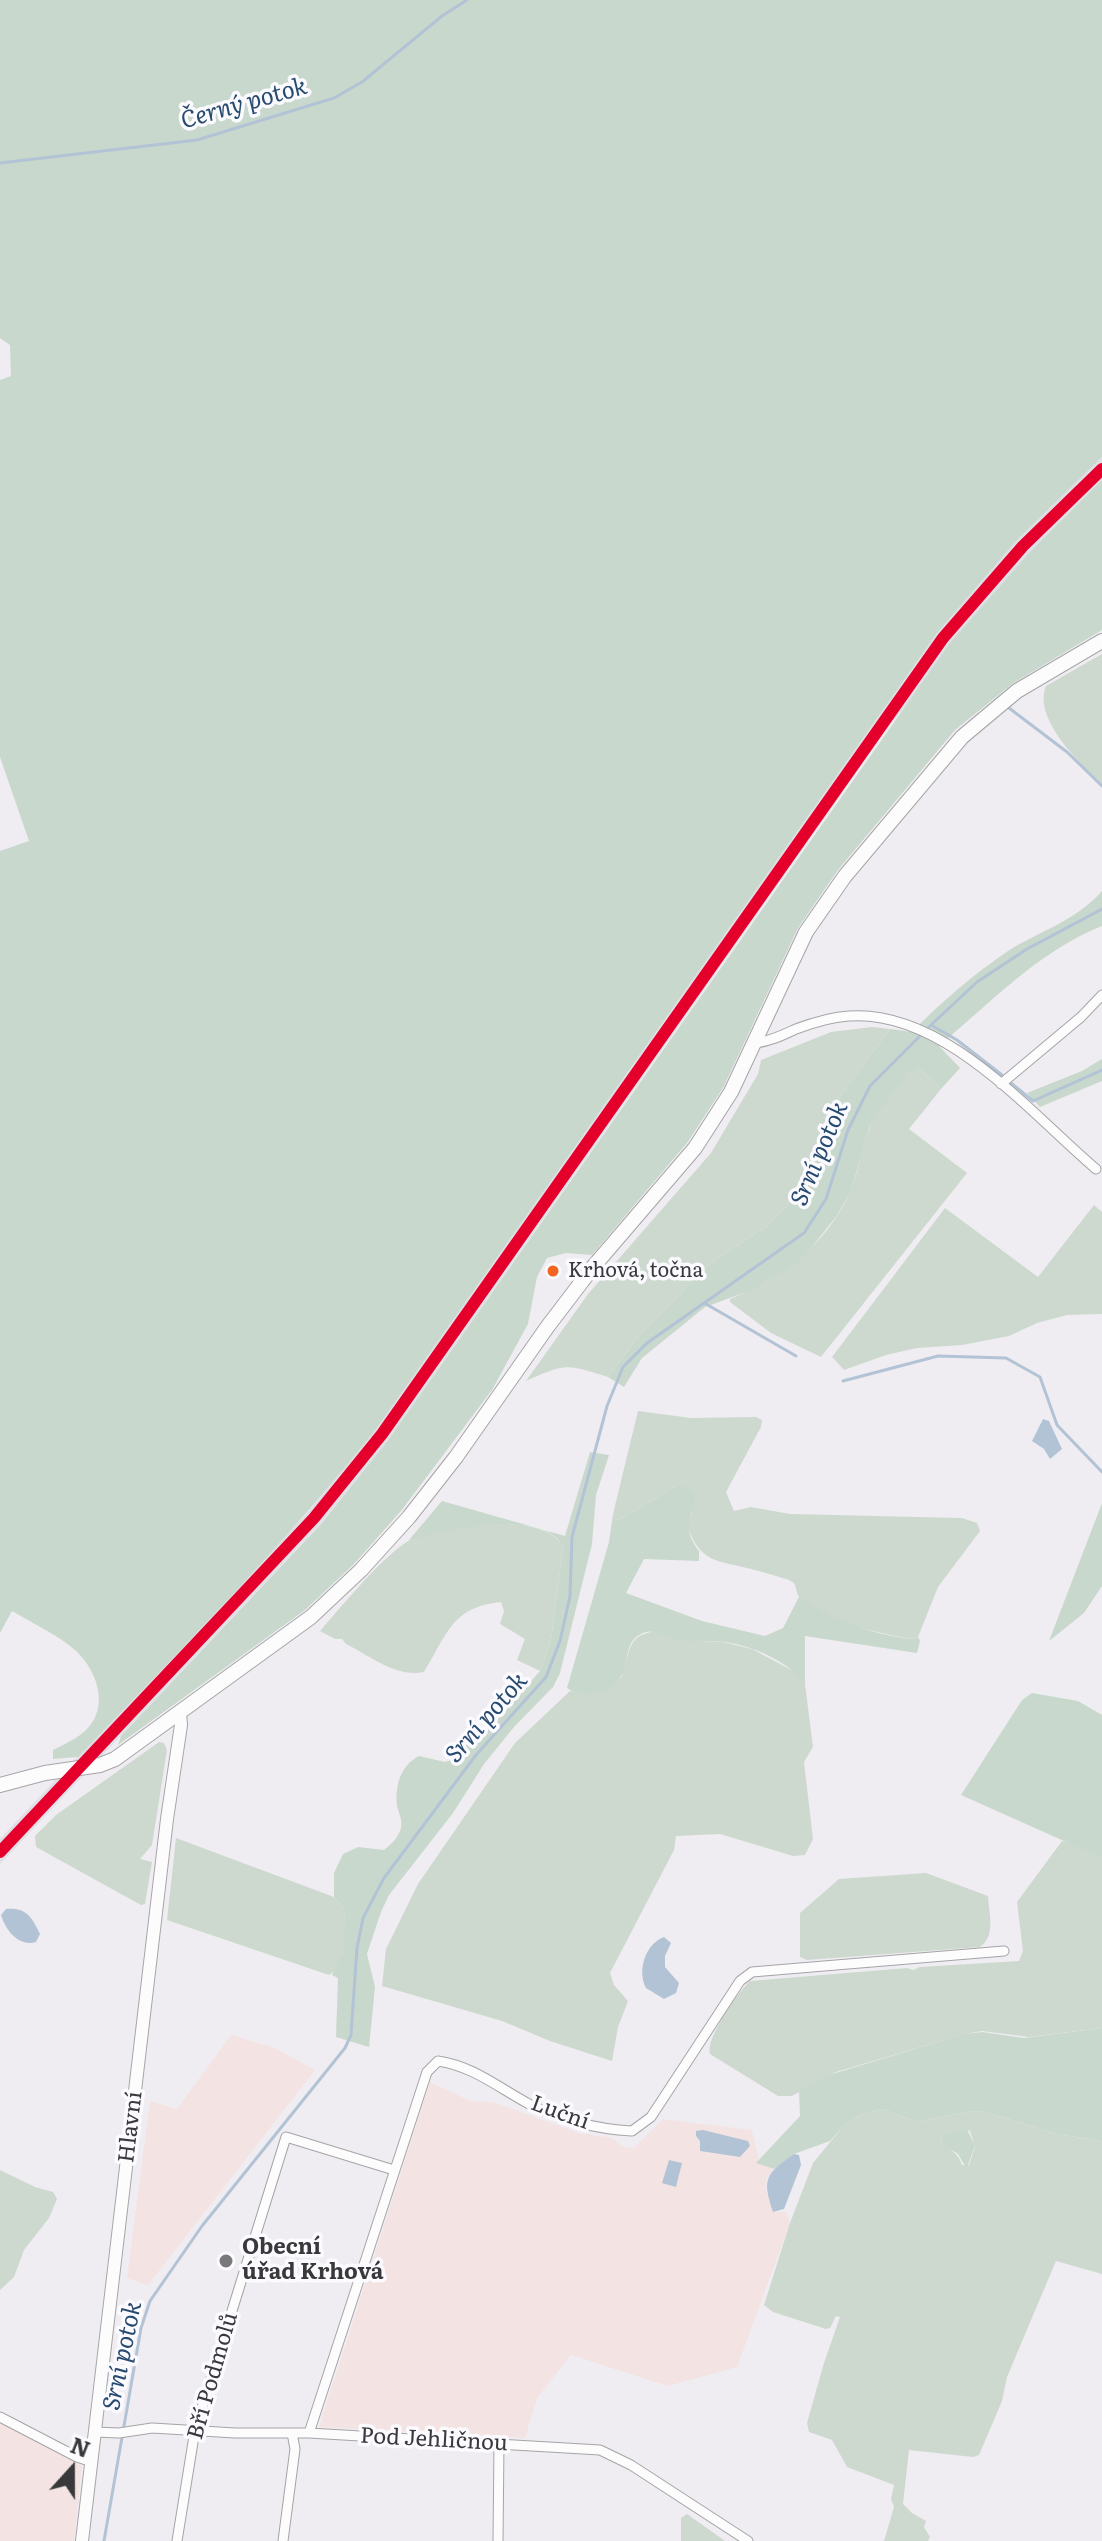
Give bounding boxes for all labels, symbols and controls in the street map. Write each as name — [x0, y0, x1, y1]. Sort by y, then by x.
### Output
water label: Černý potok — [177, 72, 311, 136]
water label: Srní potok — [785, 1098, 855, 1210]
place label: Krhová, točna — [568, 1259, 703, 1283]
marker: Krhová, točna — [545, 1263, 561, 1279]
water label: Srní potok — [440, 1667, 534, 1769]
street label: Hlavní — [114, 2090, 148, 2164]
street label: Luční — [527, 2090, 593, 2136]
place label: Obecní úřad Krhová — [242, 2235, 384, 2286]
marker: Obecní úřad Krhová — [217, 2252, 235, 2270]
water label: Srní potok — [97, 2299, 149, 2413]
street label: Bří Podmolů — [182, 2309, 244, 2443]
street label: Pod Jehličnou — [359, 2423, 509, 2457]
text: N — [66, 2427, 95, 2465]
north arrow — [32, 2429, 112, 2509]

